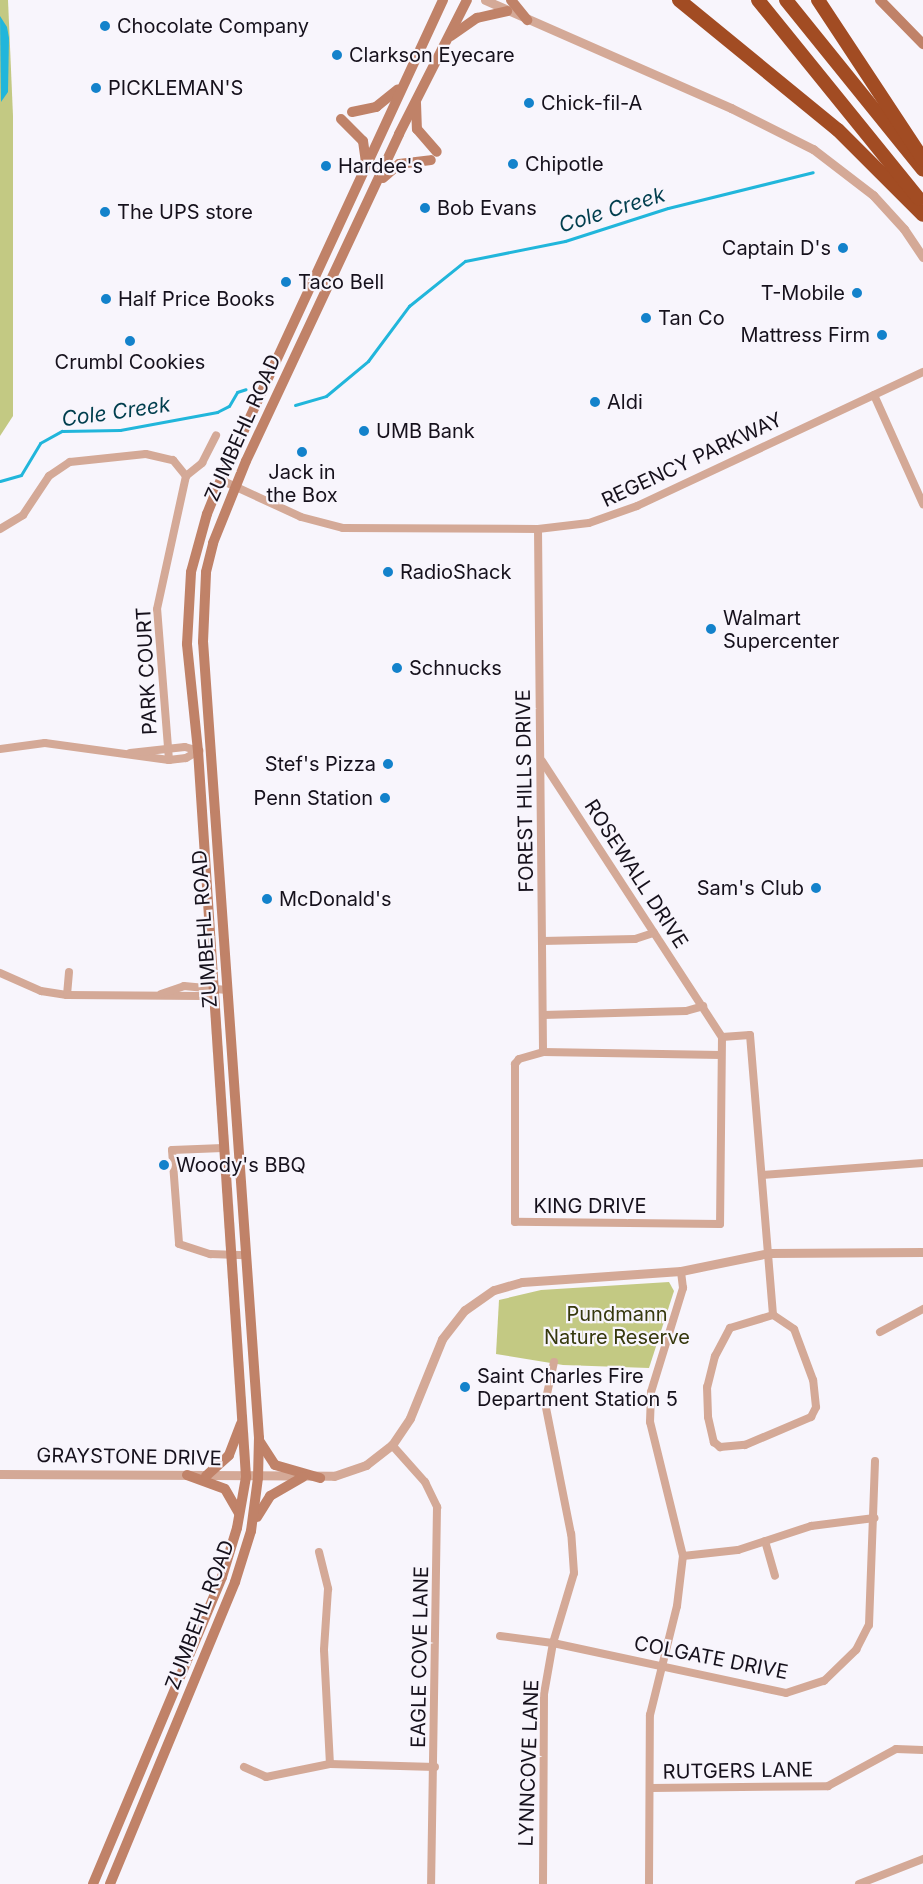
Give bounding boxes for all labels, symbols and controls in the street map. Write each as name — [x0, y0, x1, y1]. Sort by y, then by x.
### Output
place label: Chocolate Company — [117, 14, 309, 38]
marker: Chocolate Company — [98, 19, 112, 33]
place label: Clarkson Eyecare — [349, 43, 515, 67]
marker: Clarkson Eyecare — [330, 48, 344, 62]
place label: PICKLEMAN'S — [108, 76, 243, 100]
marker: PICKLEMAN'S — [89, 81, 103, 95]
place label: Chick-fil-A — [541, 91, 642, 115]
marker: Chick-fil-A — [522, 96, 536, 110]
place label: Chipotle — [525, 152, 604, 176]
place label: Hardee's — [338, 154, 423, 178]
marker: Chipotle — [506, 157, 520, 171]
marker: Hardee's — [319, 159, 333, 173]
water label: Cole Creek — [556, 182, 668, 238]
place label: Bob Evans — [437, 196, 537, 220]
place label: The UPS store — [117, 200, 253, 224]
marker: Bob Evans — [418, 201, 432, 215]
marker: The UPS store — [98, 205, 112, 219]
place label: Captain D's — [722, 236, 831, 260]
marker: Captain D's — [836, 241, 850, 255]
place label: Taco Bell — [298, 270, 384, 294]
marker: Taco Bell — [279, 275, 293, 289]
place label: T-Mobile — [761, 281, 845, 305]
marker: T-Mobile — [850, 286, 864, 300]
place label: Half Price Books — [118, 287, 275, 311]
marker: Half Price Books — [99, 292, 113, 306]
place label: Tan Co — [658, 306, 725, 330]
marker: Tan Co — [639, 311, 653, 325]
place label: Mattress Firm — [740, 323, 870, 347]
marker: Mattress Firm — [875, 328, 889, 342]
marker: Crumbl Cookies — [123, 334, 137, 348]
place label: Crumbl Cookies — [55, 350, 205, 374]
street label: ZUMBEHL ROAD — [200, 351, 286, 505]
place label: Aldi — [607, 390, 643, 414]
water label: Cole Creek — [60, 392, 172, 432]
marker: Aldi — [588, 395, 602, 409]
street label: REGENCY PARKWAY — [598, 408, 786, 512]
place label: UMB Bank — [376, 419, 475, 443]
marker: UMB Bank — [357, 424, 371, 438]
marker: Jack in the Box — [295, 445, 309, 459]
place label: Jack in the Box — [266, 461, 338, 508]
place label: RadioShack — [400, 560, 511, 584]
marker: RadioShack — [381, 565, 395, 579]
place label: Walmart Supercenter — [723, 606, 839, 653]
street label: PARK COURT — [132, 607, 162, 735]
marker: Walmart Supercenter — [704, 622, 718, 636]
place label: Schnucks — [409, 656, 502, 680]
marker: Schnucks — [390, 661, 404, 675]
street label: FOREST HILLS DRIVE — [511, 689, 539, 893]
place label: Stef's Pizza — [265, 752, 376, 776]
marker: Stef's Pizza — [381, 757, 395, 771]
place label: Penn Station — [254, 786, 373, 810]
marker: Penn Station — [378, 791, 392, 805]
street label: ROSEWALL DRIVE — [579, 795, 693, 953]
street label: ZUMBEHL ROAD — [188, 849, 222, 1009]
place label: Sam's Club — [697, 876, 804, 900]
marker: Sam's Club — [809, 881, 823, 895]
place label: McDonald's — [279, 887, 392, 911]
marker: McDonald's — [260, 892, 274, 906]
place label: Woody's BBQ — [176, 1153, 306, 1177]
marker: Woody's BBQ — [157, 1158, 171, 1172]
street label: KING DRIVE — [534, 1194, 646, 1218]
park label: Pundmann Nature Reserve — [544, 1303, 690, 1350]
place label: Saint Charles Fire Department Station 5 — [477, 1364, 678, 1411]
marker: Saint Charles Fire Department Station 5 — [458, 1380, 472, 1394]
street label: GRAYSTONE DRIVE — [36, 1443, 222, 1471]
street label: ZUMBEHL ROAD — [160, 1537, 240, 1693]
street label: EAGLE COVE LANE — [406, 1566, 434, 1748]
street label: COLGATE DRIVE — [632, 1631, 790, 1685]
street label: LYNNCOVE LANE — [514, 1679, 544, 1847]
street label: RUTGERS LANE — [663, 1758, 813, 1784]

